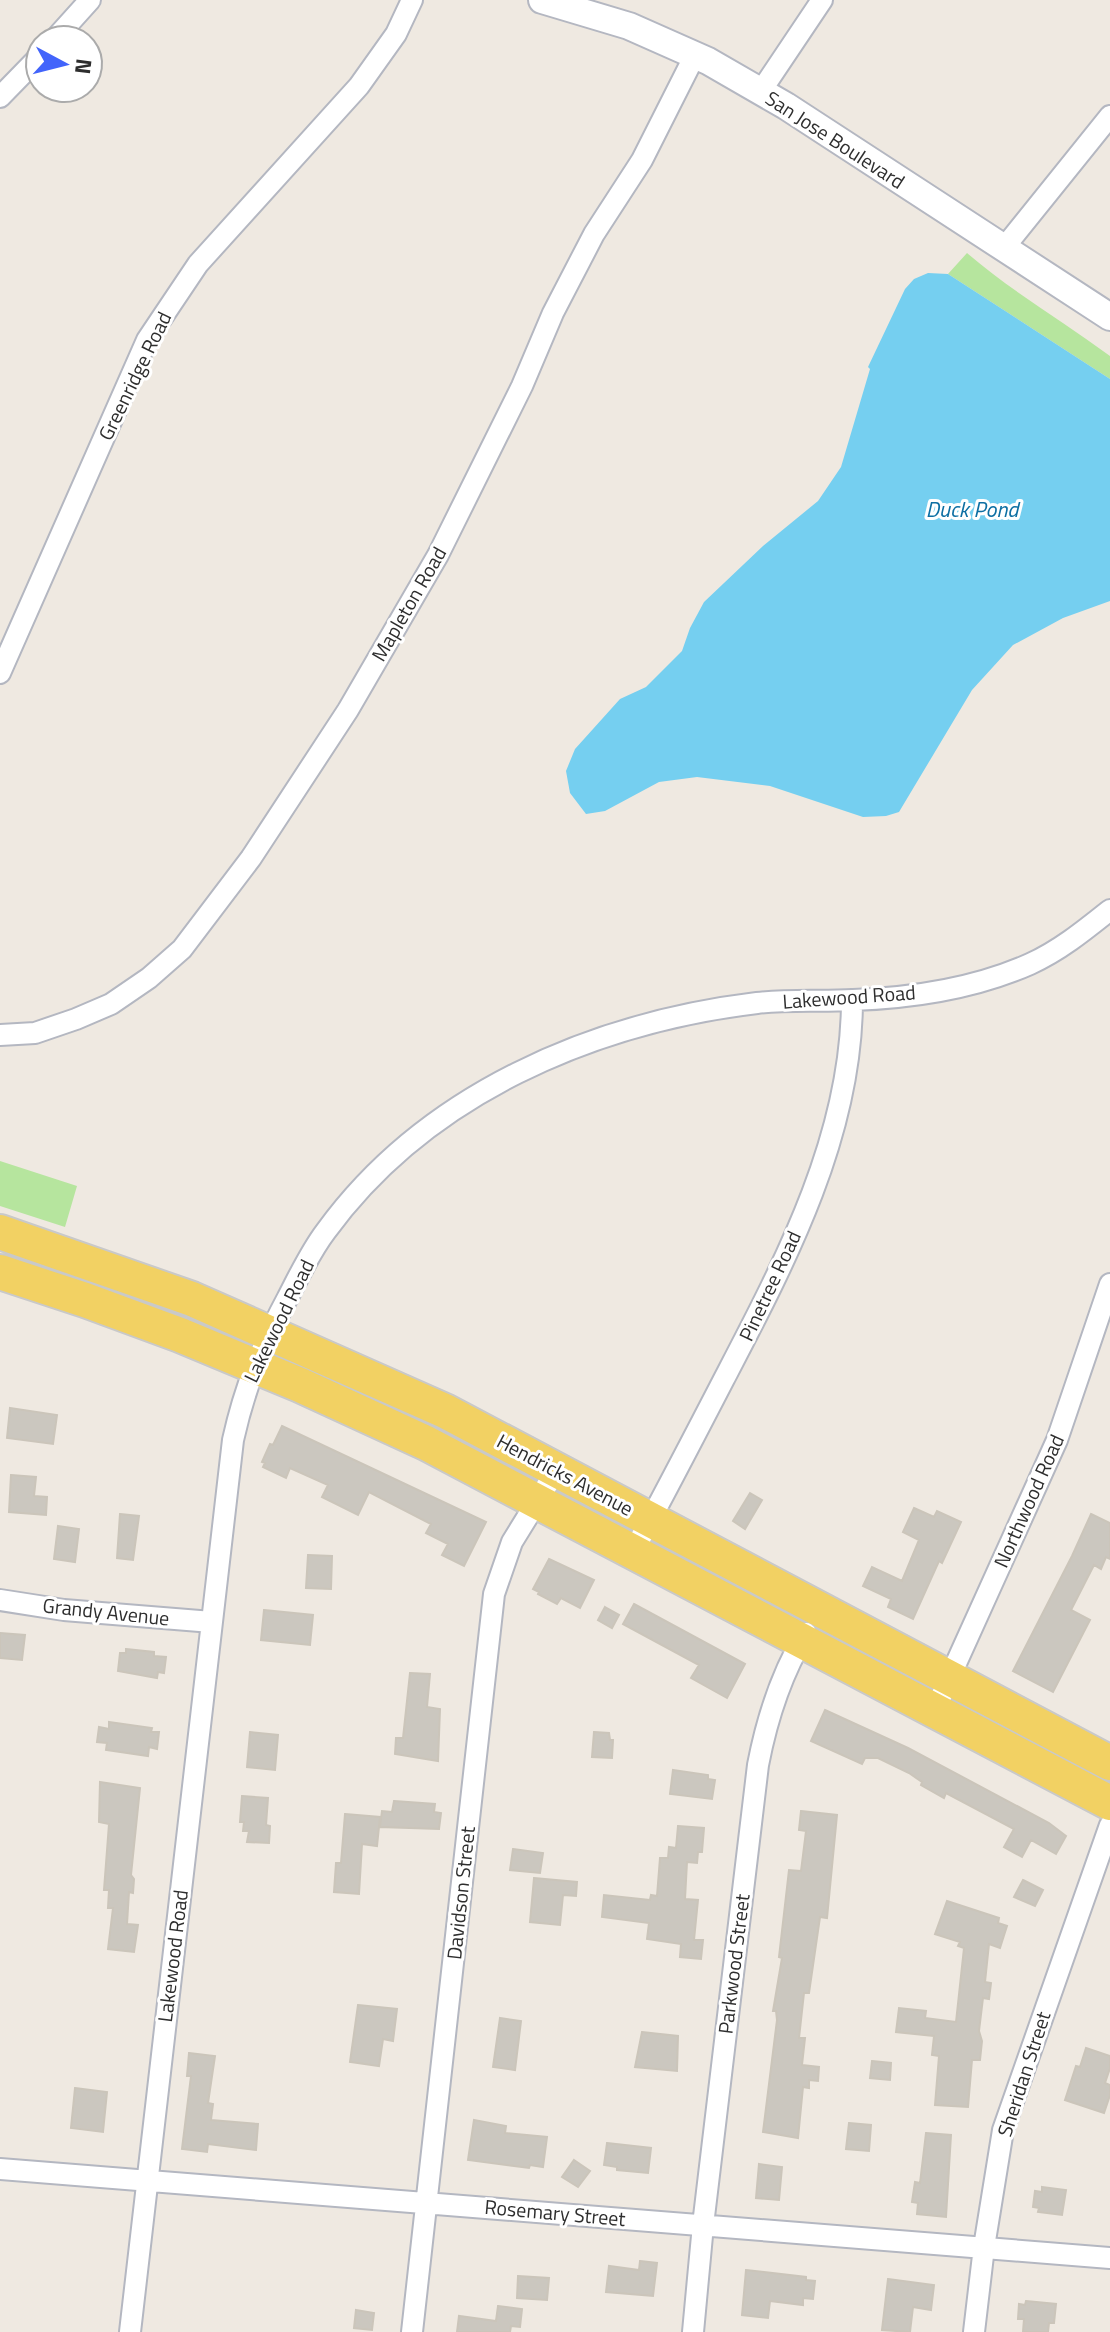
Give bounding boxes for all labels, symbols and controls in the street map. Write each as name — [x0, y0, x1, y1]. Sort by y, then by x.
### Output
north arrow — [24, 24, 104, 104]
text: N — [66, 57, 102, 76]
street label: San Jose Boulevard — [759, 83, 911, 196]
street label: Greenridge Road — [90, 306, 179, 445]
water label: Duck Pond — [926, 492, 1021, 526]
street label: Mapleton Road — [363, 541, 454, 667]
street label: Lakewood Road — [781, 976, 917, 1017]
street label: Pinetree Road — [730, 1225, 809, 1346]
street label: Lakewood Road — [235, 1254, 322, 1388]
street label: Hendricks Avenue — [491, 1426, 639, 1524]
street label: Northwood Road — [985, 1429, 1072, 1572]
street label: Grandy Avenue — [41, 1589, 171, 1634]
street label: Davidson Street — [438, 1825, 483, 1961]
street label: Lakewood Road — [149, 1888, 196, 2024]
street label: Parkwood Street — [710, 1892, 757, 2036]
street label: Sheridan Street — [989, 2007, 1058, 2141]
street label: Rosemary Street — [483, 2191, 627, 2234]

